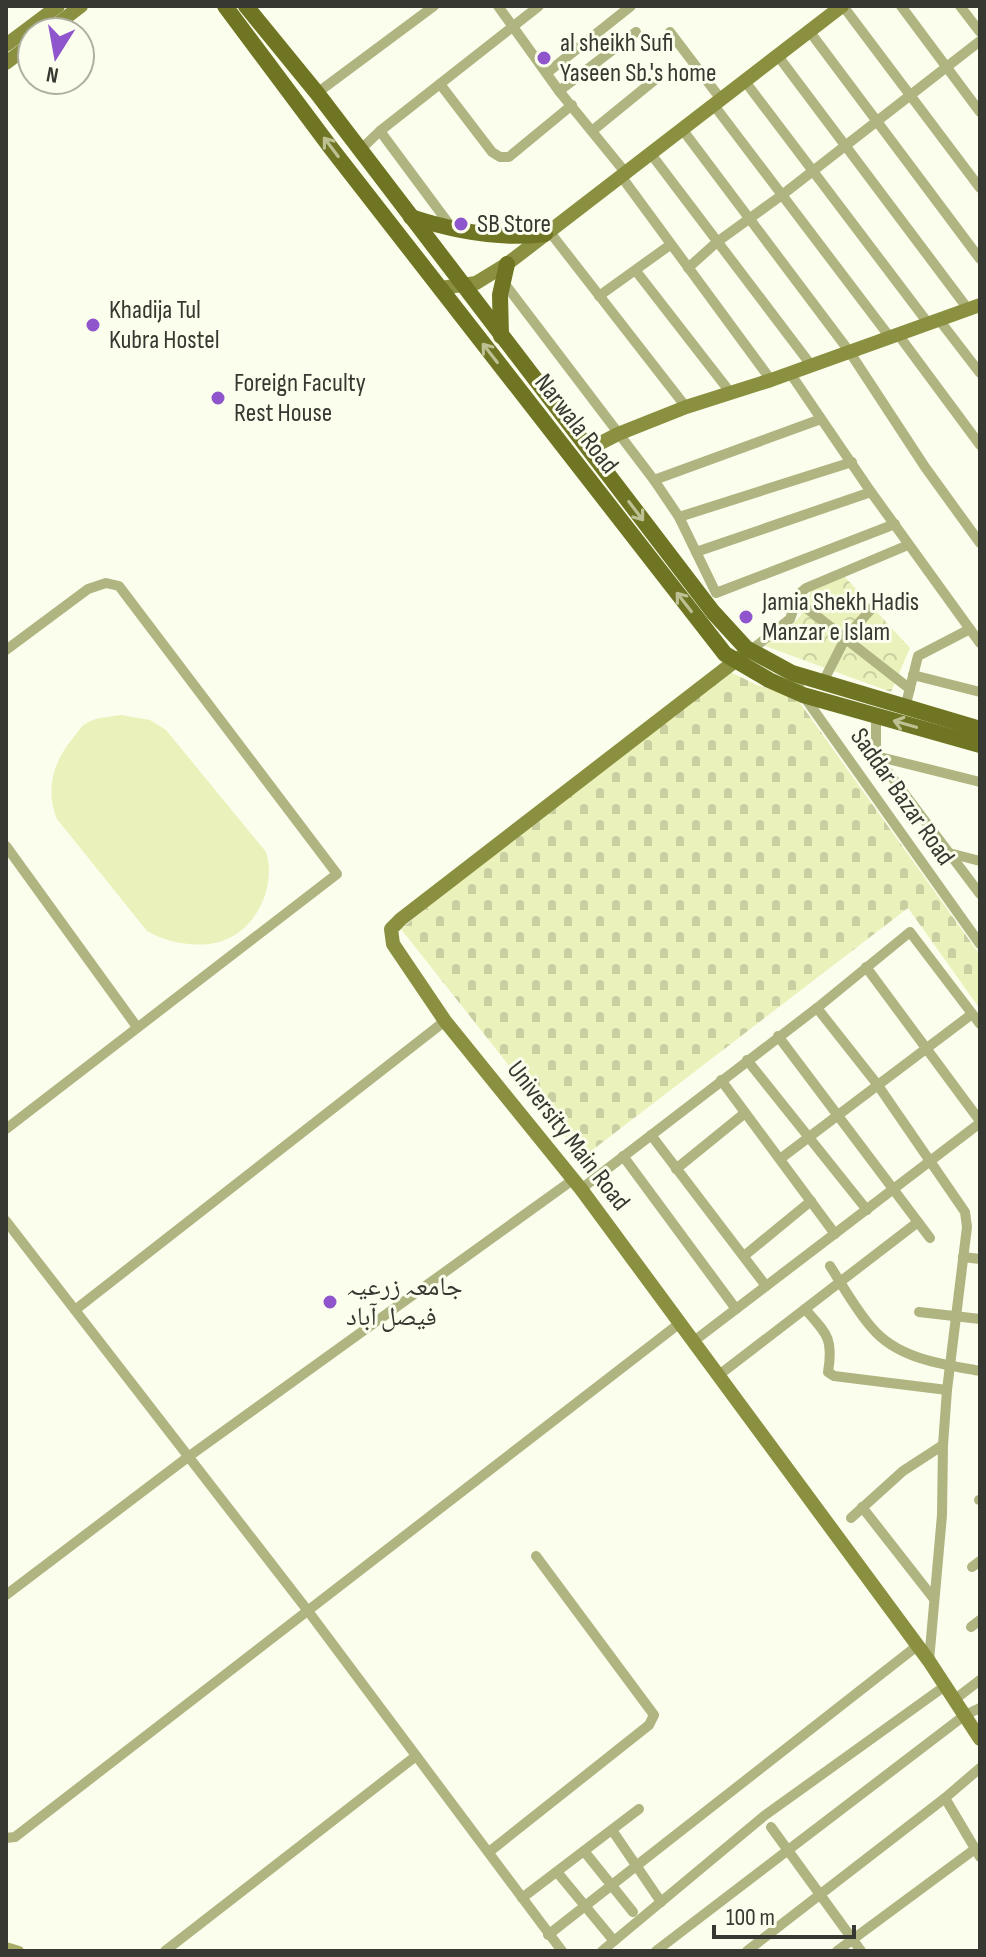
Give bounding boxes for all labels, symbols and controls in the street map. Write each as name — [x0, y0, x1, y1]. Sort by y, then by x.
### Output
north arrow — [16, 16, 96, 96]
place label: al sheikh Sufi Yaseen Sb.'s home — [560, 28, 716, 89]
marker: al sheikh Sufi Yaseen Sb.'s home — [535, 49, 553, 67]
text: N — [44, 60, 61, 89]
one-way arrow — [322, 137, 339, 158]
place label: SB Store — [477, 209, 551, 240]
marker: SB Store — [452, 215, 470, 233]
place label: Khadija Tul Kubra Hostel — [109, 295, 220, 356]
marker: Khadija Tul Kubra Hostel — [84, 316, 102, 334]
one-way arrow — [482, 343, 499, 364]
place label: Foreign Faculty Rest House — [234, 368, 366, 429]
street label: Narwala Road — [528, 368, 624, 480]
marker: Foreign Faculty Rest House — [209, 389, 227, 407]
one-way arrow — [627, 500, 644, 521]
place label: Jamia Shekh Hadis Manzar e Islam — [761, 587, 919, 648]
one-way arrow — [676, 592, 693, 613]
marker: Jamia Shekh Hadis Manzar e Islam — [737, 608, 755, 626]
one-way arrow — [892, 716, 918, 731]
street label: Saddar Bazar Road — [843, 722, 961, 872]
street label: University Main Road — [500, 1055, 636, 1217]
place label: جامعہ زرعیہ فیصل آباد — [346, 1272, 463, 1333]
marker: جامعہ زرعیہ فیصل آباد — [321, 1293, 339, 1311]
scale bar — [714, 1889, 854, 1939]
text: 100 m — [726, 1903, 775, 1932]

